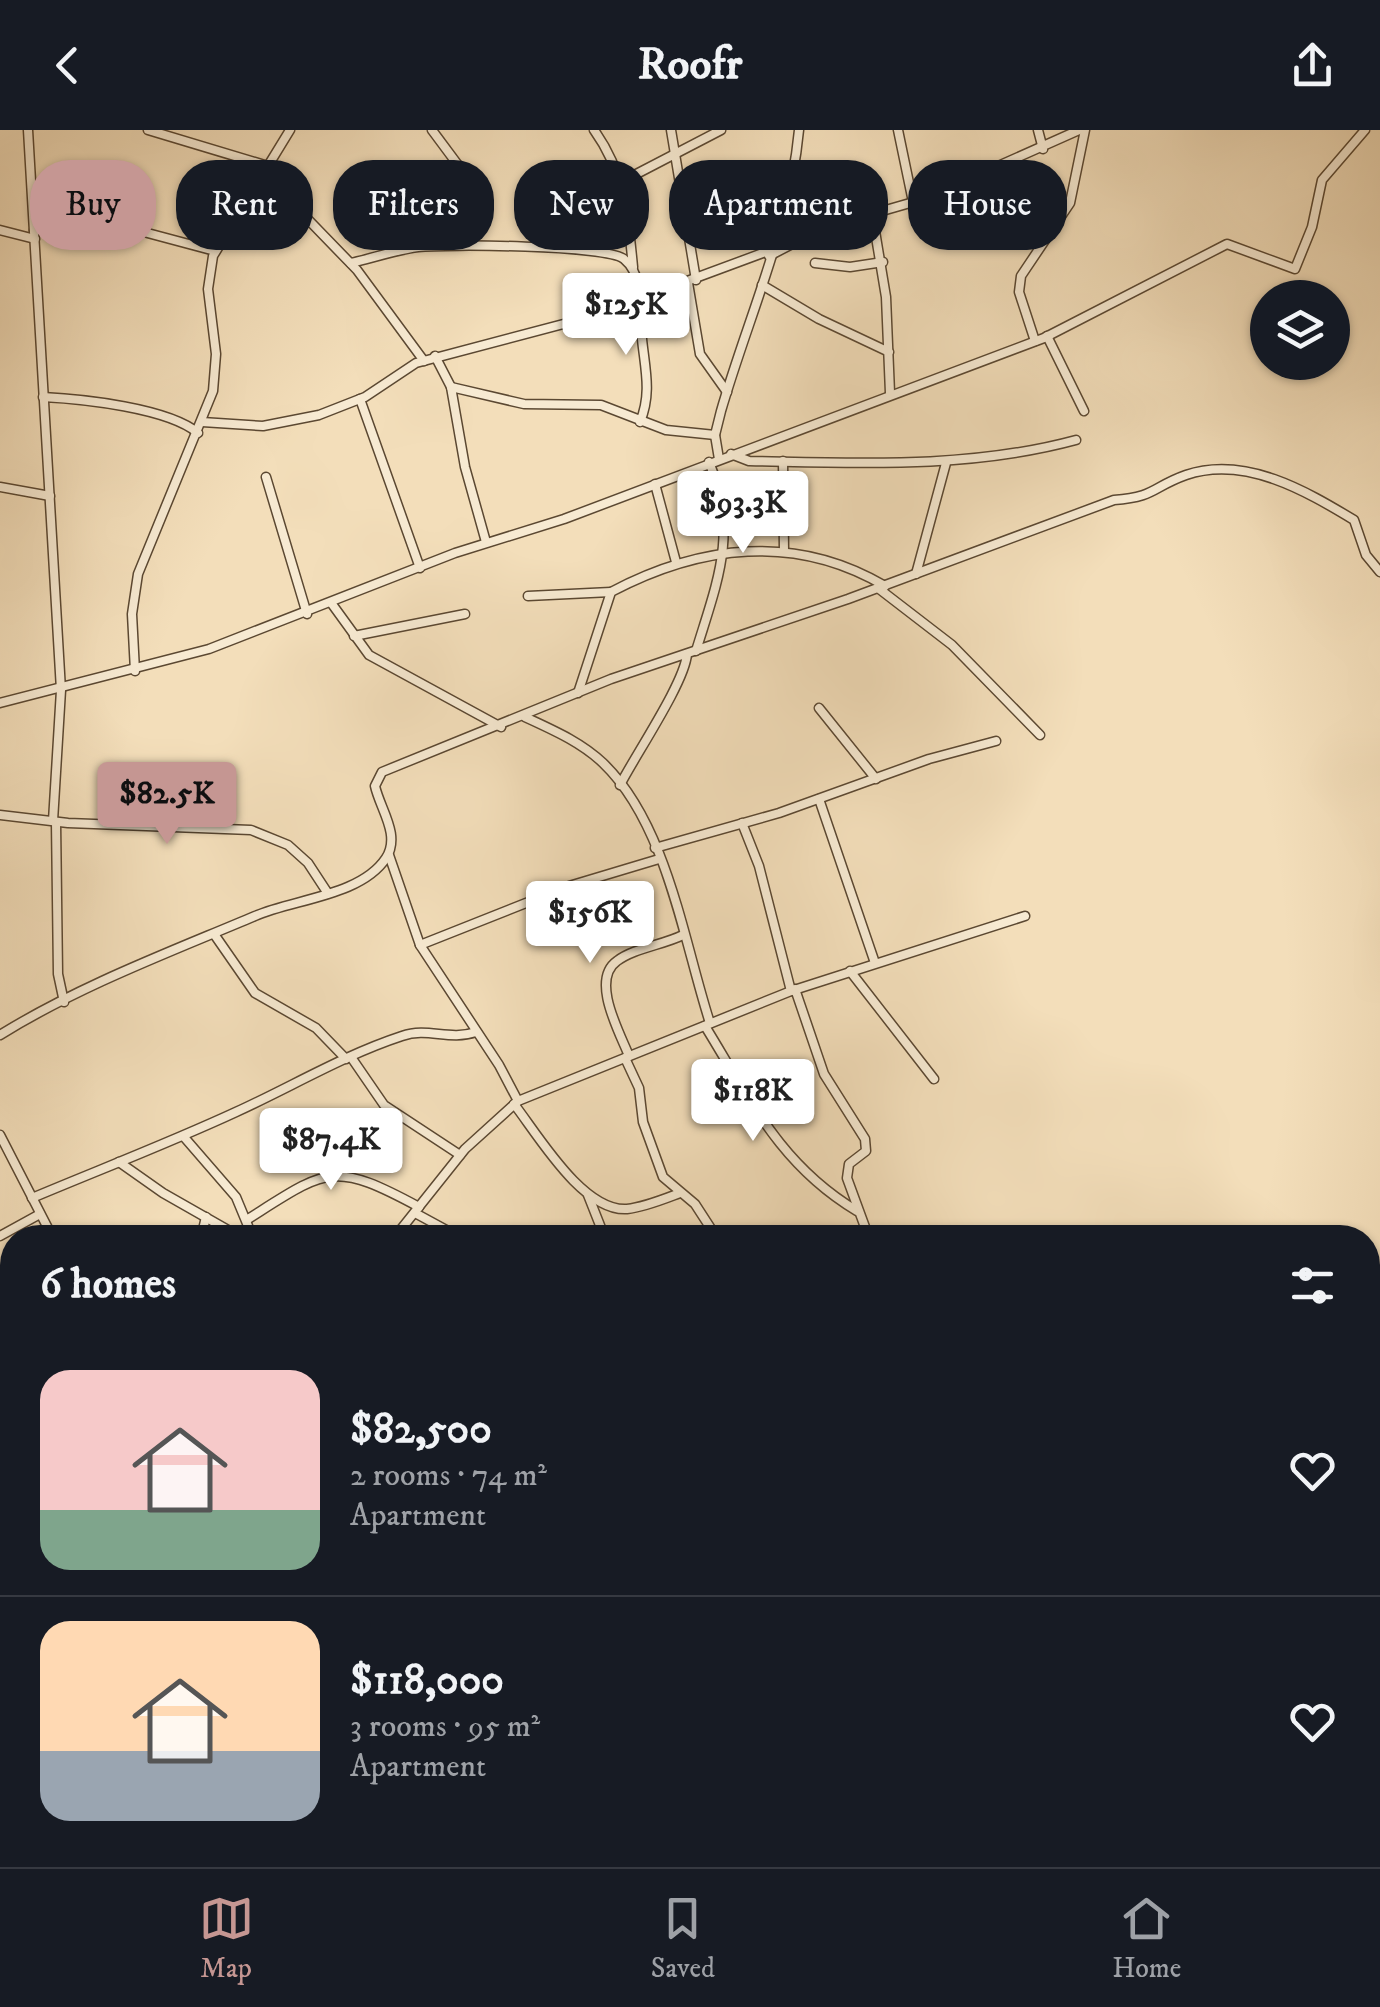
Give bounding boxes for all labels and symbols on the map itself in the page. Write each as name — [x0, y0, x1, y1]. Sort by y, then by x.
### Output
pin: $125K — [556, 273, 696, 358]
pin: $93.3K — [662, 471, 824, 556]
pin: $82.5K — [86, 762, 248, 847]
pin: $156K — [520, 881, 660, 966]
pin: $118K — [683, 1059, 823, 1144]
pin: $87.4K — [250, 1108, 412, 1193]

